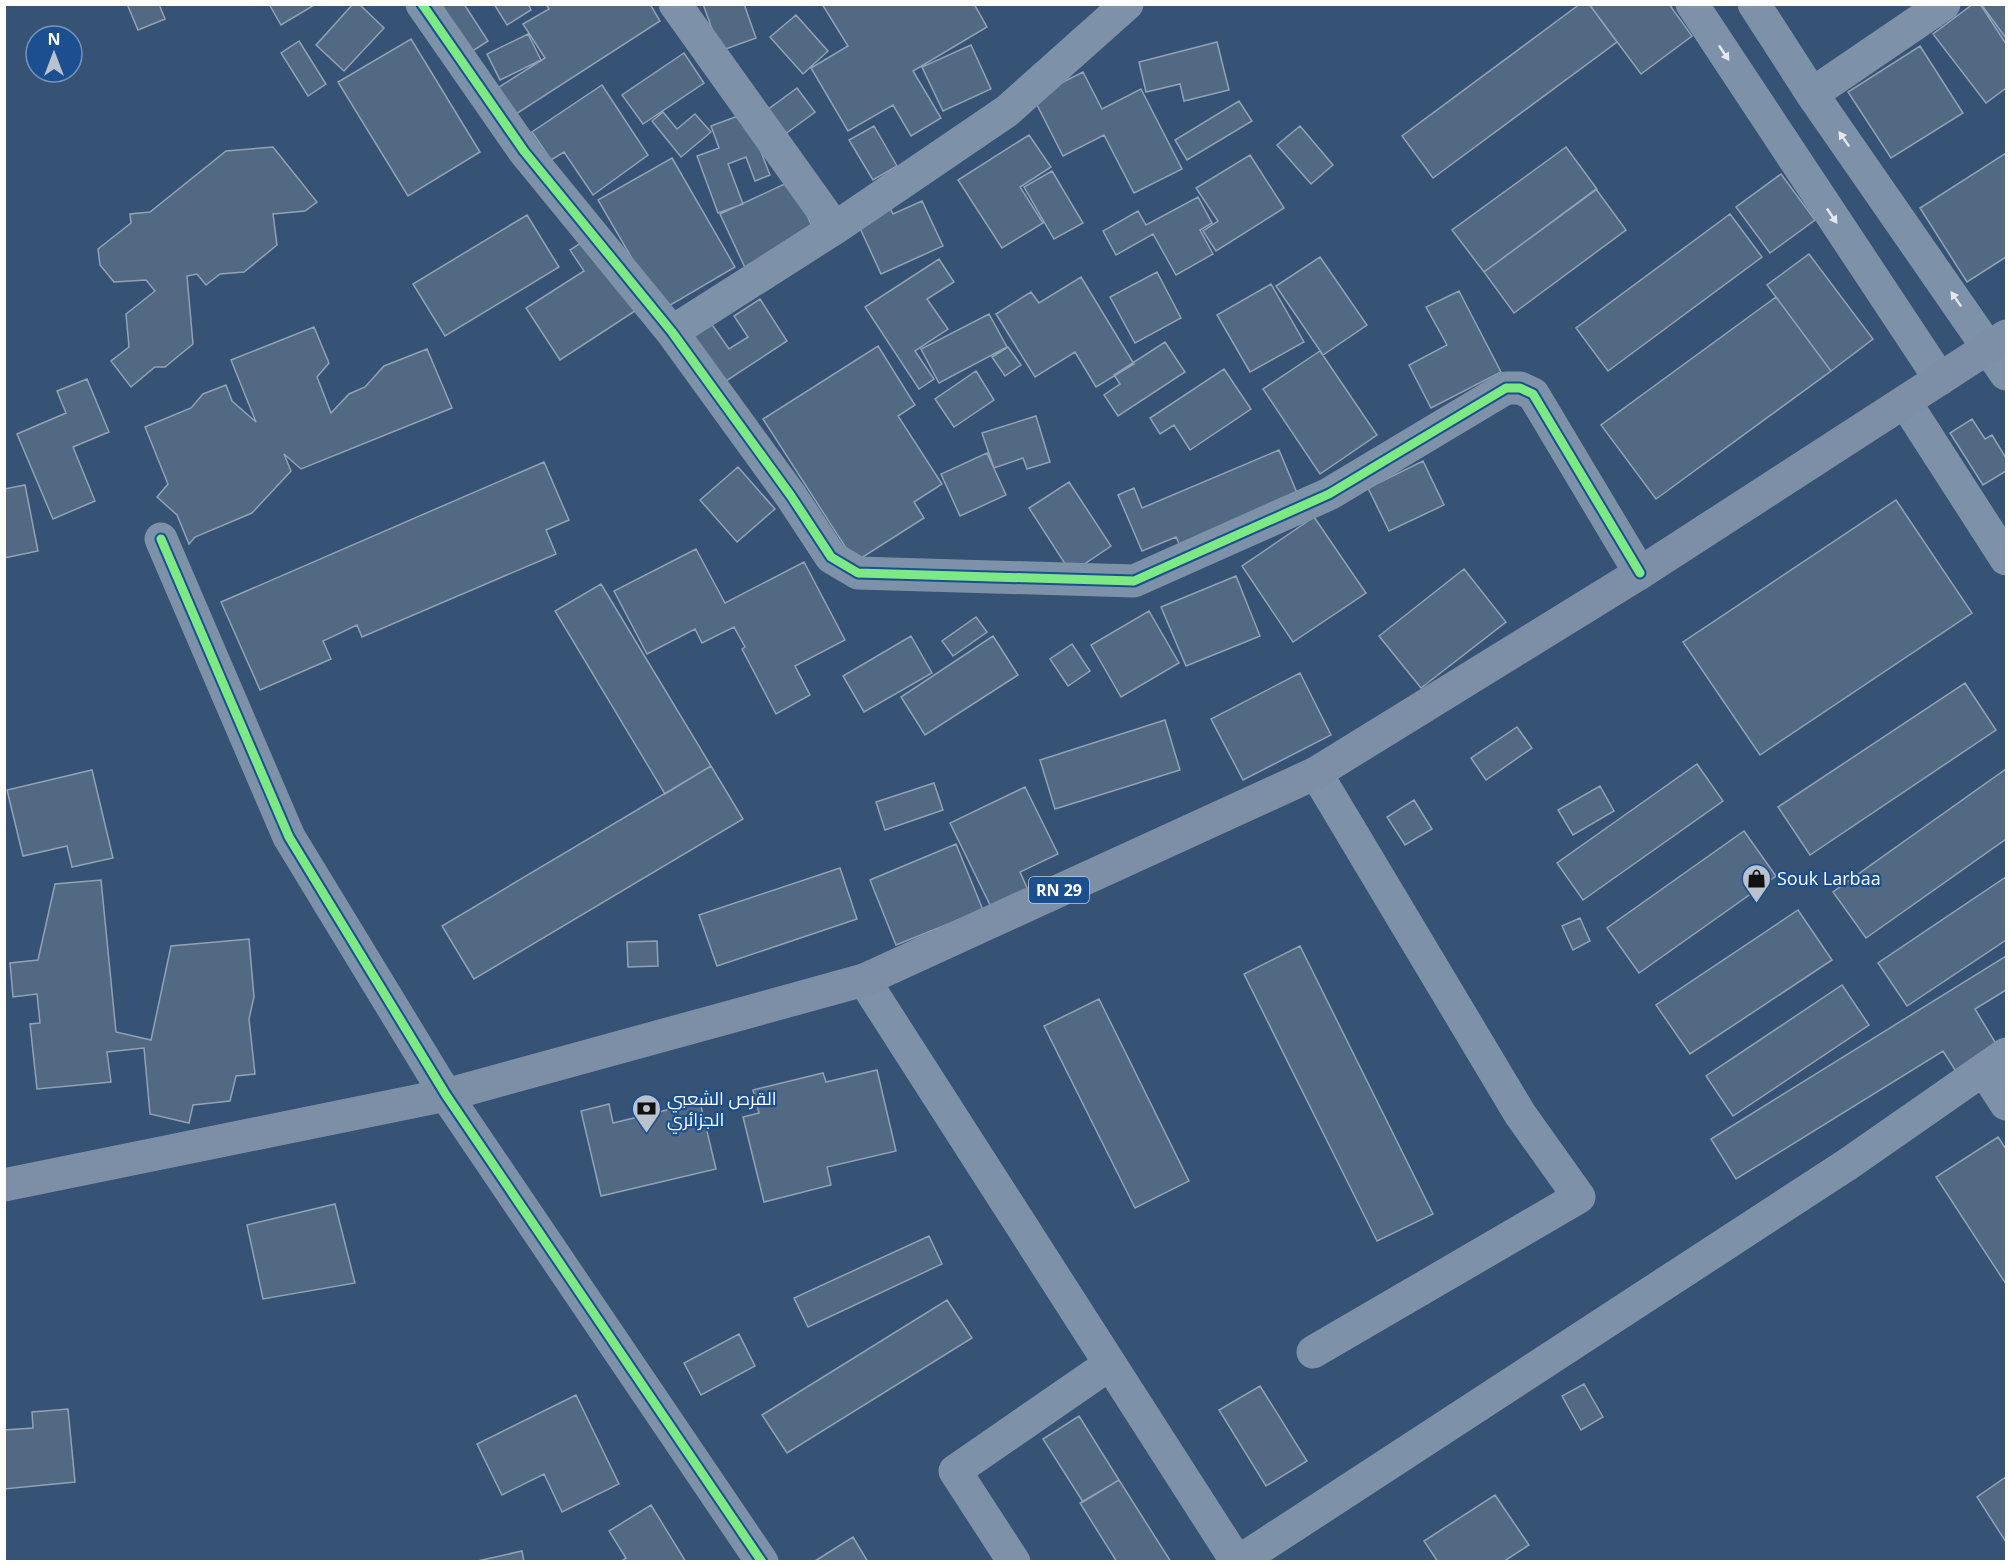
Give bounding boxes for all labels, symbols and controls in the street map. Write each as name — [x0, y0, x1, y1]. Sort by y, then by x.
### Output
north arrow — [24, 24, 84, 84]
text: N — [47, 28, 61, 50]
one-way arrow — [1718, 45, 1729, 61]
one-way arrow — [1838, 132, 1850, 148]
one-way arrow — [1826, 207, 1838, 223]
one-way arrow — [1950, 291, 1962, 307]
shop icon: Souk Larbaa — [1740, 862, 1772, 904]
place label: Souk Larbaa — [1777, 866, 1881, 890]
road number: RN 29 — [1029, 877, 1089, 903]
place label: القرص الشعبي الجزائري — [667, 1086, 777, 1134]
bank icon: القرص الشعبي الجزائري — [630, 1092, 662, 1134]

